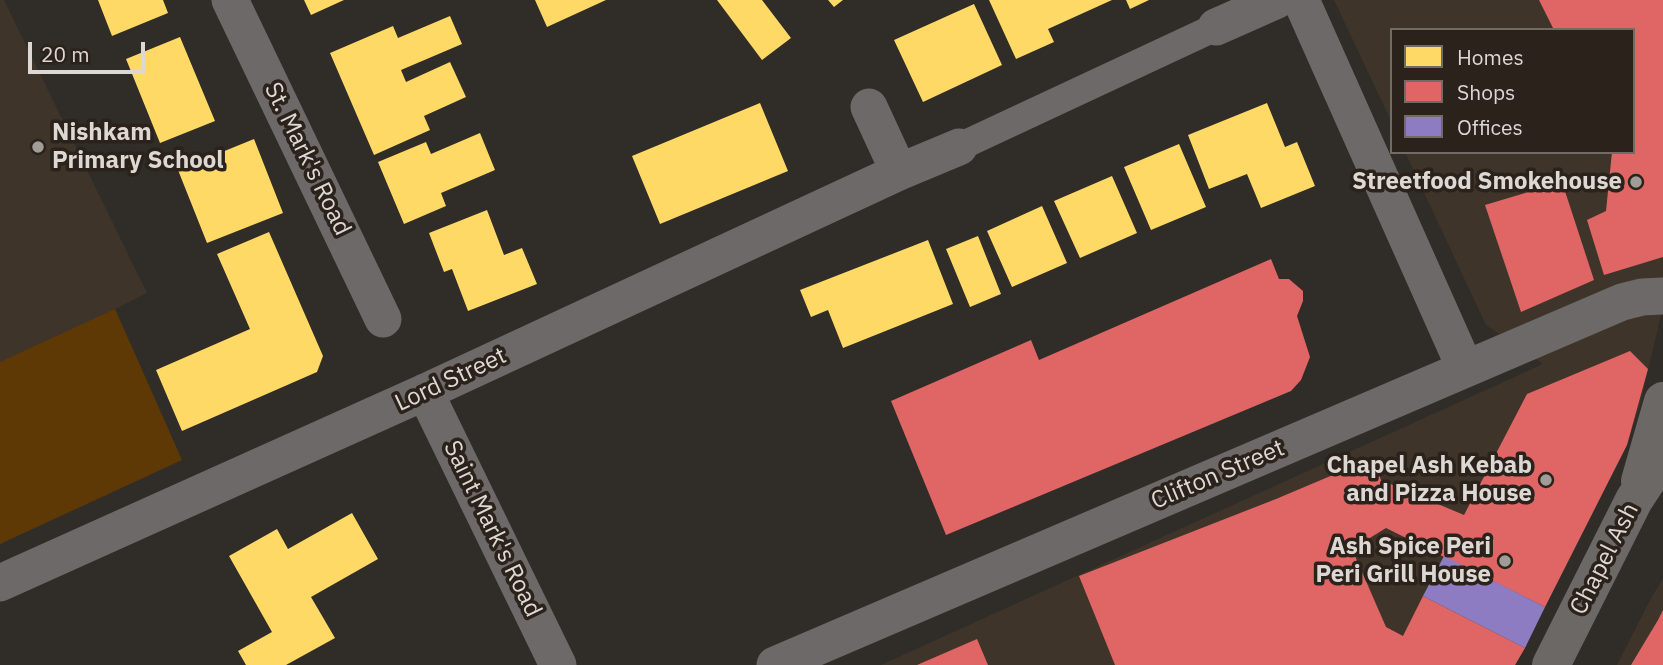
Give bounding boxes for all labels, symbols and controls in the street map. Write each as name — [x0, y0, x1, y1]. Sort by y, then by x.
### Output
scale bar — [32, 28, 149, 72]
legend — [1390, 28, 1635, 154]
text: 20 m — [41, 40, 90, 68]
text: Homes — [1457, 43, 1524, 71]
street label: St. Mark's Road — [258, 78, 356, 240]
text: Shops — [1457, 78, 1515, 106]
text: Offices — [1457, 113, 1523, 141]
place label: Nishkam Primary School — [52, 119, 224, 175]
marker: Nishkam Primary School — [30, 139, 46, 155]
place label: Streetfood Smokehouse — [1352, 168, 1622, 196]
marker: Streetfood Smokehouse — [1628, 174, 1644, 190]
street label: Lord Street — [391, 342, 511, 418]
street label: Clifton Street — [1147, 434, 1289, 516]
street label: Saint Mark's Road — [437, 436, 547, 622]
place label: Chapel Ash Kebab and Pizza House — [1326, 452, 1532, 508]
marker: Chapel Ash Kebab and Pizza House — [1538, 472, 1554, 488]
street label: Chapel Ash — [1565, 498, 1645, 620]
place label: Ash Spice Peri Peri Grill House — [1315, 533, 1491, 589]
marker: Ash Spice Peri Peri Grill House — [1497, 553, 1513, 569]

